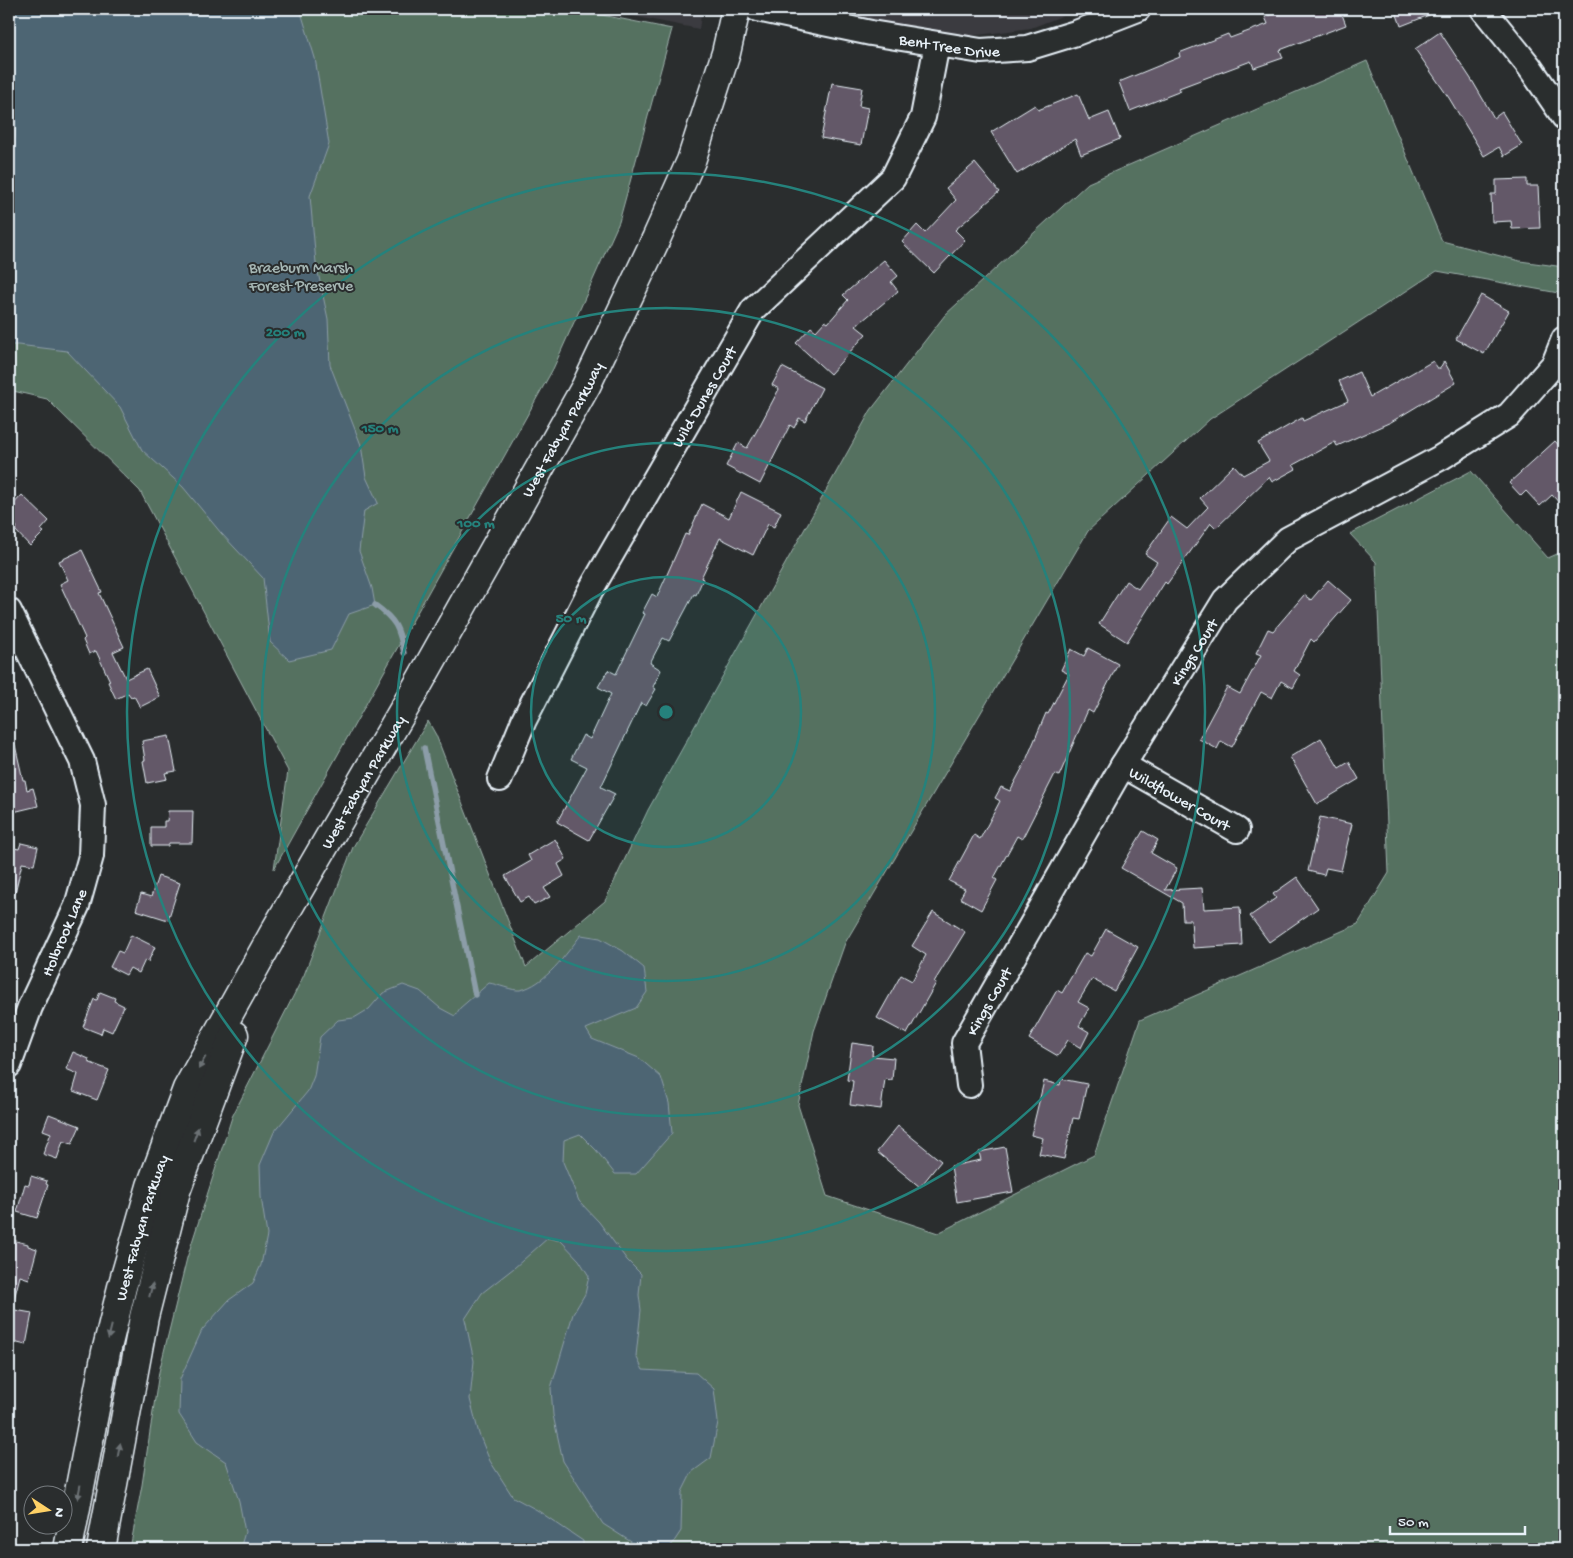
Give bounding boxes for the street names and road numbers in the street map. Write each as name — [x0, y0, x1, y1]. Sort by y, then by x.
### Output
street label: Bent Tree Drive — [896, 32, 1001, 64]
street label: Wild Dunes Court — [669, 342, 744, 452]
street label: West Fabyan Parkway — [519, 360, 609, 502]
street label: Kings Court — [1168, 615, 1225, 690]
street label: West Fabyan Parkway — [319, 713, 411, 853]
street label: Wildflower Court — [1125, 764, 1234, 838]
street label: Holbrook Lane — [39, 886, 93, 980]
street label: Kings Court — [964, 964, 1019, 1040]
street label: West Fabyan Parkway — [113, 1153, 175, 1303]

